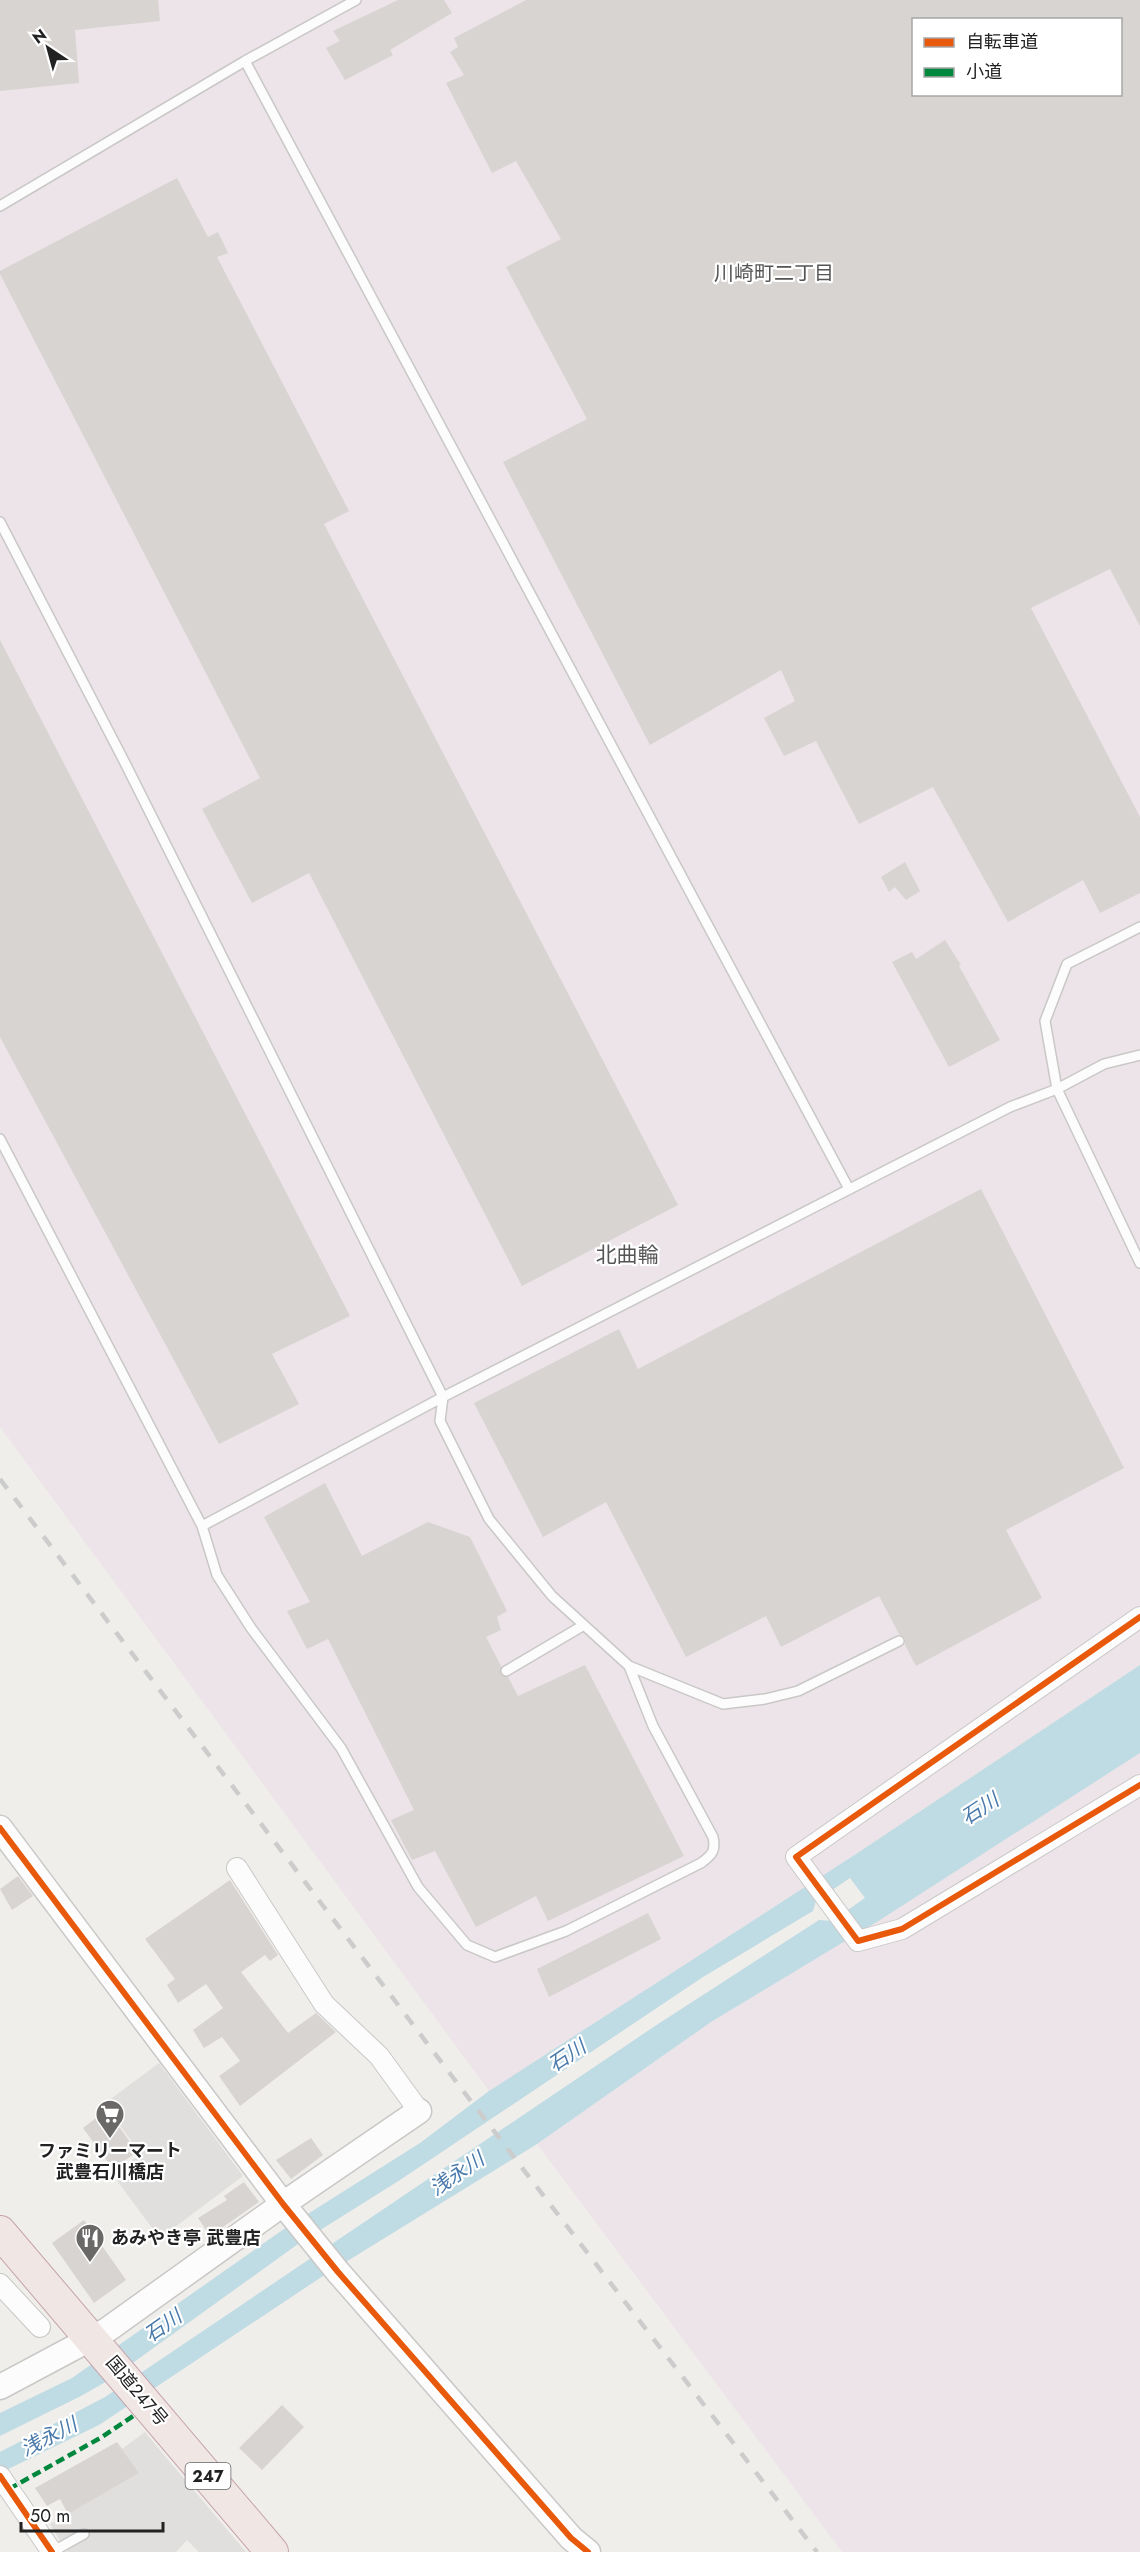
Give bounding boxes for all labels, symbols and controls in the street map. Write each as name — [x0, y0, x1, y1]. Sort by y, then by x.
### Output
north arrow — [18, 18, 78, 78]
legend — [912, 18, 1122, 96]
text: N — [28, 23, 51, 49]
text: 自転車道 — [966, 29, 1038, 55]
text: 小道 — [966, 59, 1002, 85]
district label: 川崎町二丁目 — [714, 259, 834, 288]
district label: 北曲輪 — [596, 1240, 659, 1270]
water label: 石川 — [955, 1785, 1006, 1832]
water label: 石川 — [542, 2032, 593, 2079]
supermarket icon: ファミリーマート 武豊石川橋店 — [94, 2098, 126, 2140]
place label: ファミリーマート 武豊石川橋店 — [38, 2138, 182, 2185]
water label: 浅永川 — [424, 2144, 492, 2203]
restaurant icon: あみやき亭 武豊店 — [74, 2222, 106, 2264]
place label: あみやき亭 武豊店 — [111, 2225, 260, 2251]
water label: 石川 — [138, 2302, 189, 2349]
street label: 国道247号 — [100, 2350, 174, 2432]
water label: 浅永川 — [16, 2410, 84, 2464]
road number: 247 — [186, 2463, 230, 2489]
scale bar — [21, 2495, 164, 2533]
text: 50 m — [30, 2503, 70, 2529]

